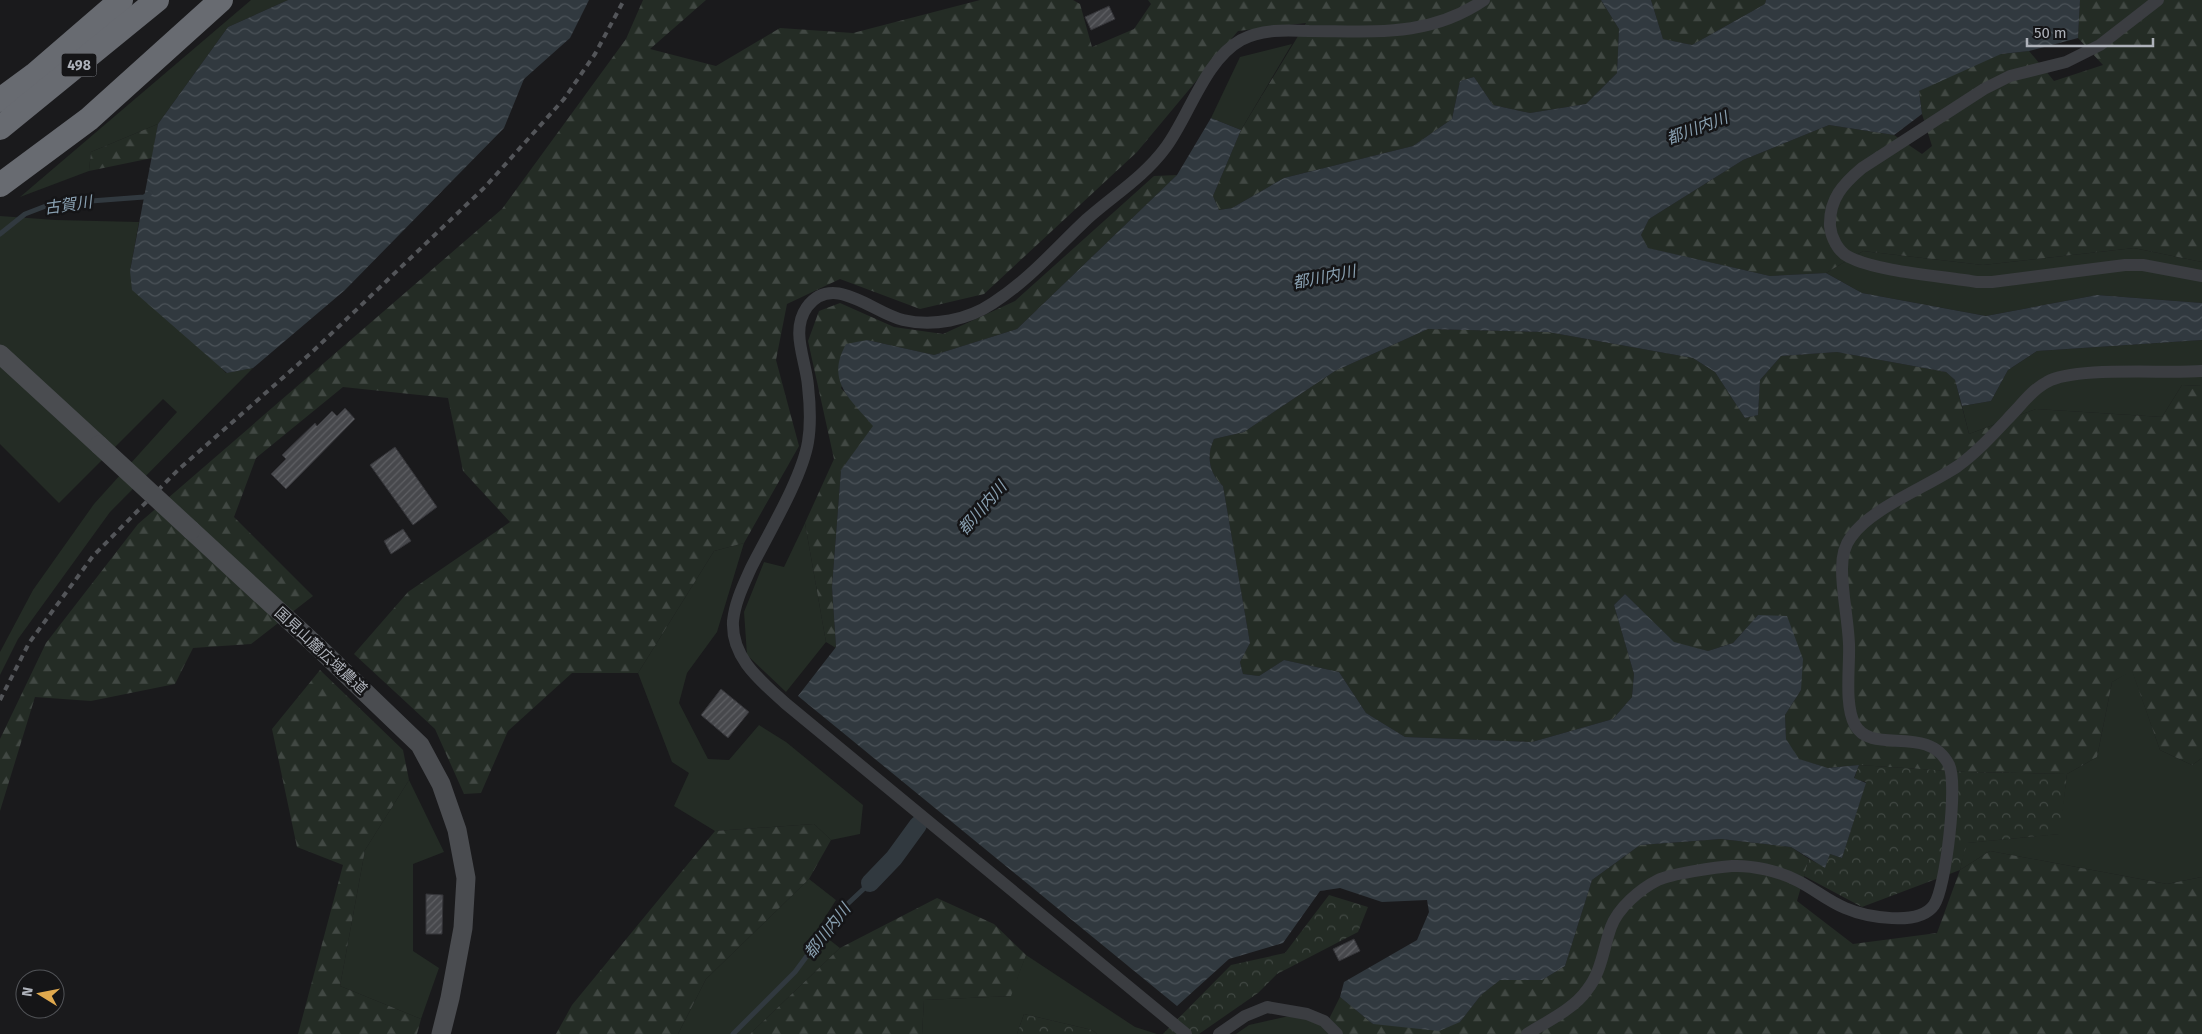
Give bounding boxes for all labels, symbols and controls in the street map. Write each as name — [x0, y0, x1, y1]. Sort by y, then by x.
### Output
scale bar — [2027, 15, 2153, 47]
text: 50 m — [2034, 24, 2067, 42]
road number: 498 — [62, 54, 96, 76]
water label: 都川内川 — [1664, 107, 1732, 148]
water label: 古賀川 — [43, 192, 95, 218]
water label: 都川内川 — [1291, 261, 1359, 292]
water label: 都川内川 — [954, 476, 1011, 538]
street label: 国見山麓広域農道 — [271, 603, 371, 699]
water label: 都川内川 — [800, 898, 855, 962]
north arrow — [15, 969, 65, 1019]
text: N — [19, 986, 37, 998]

